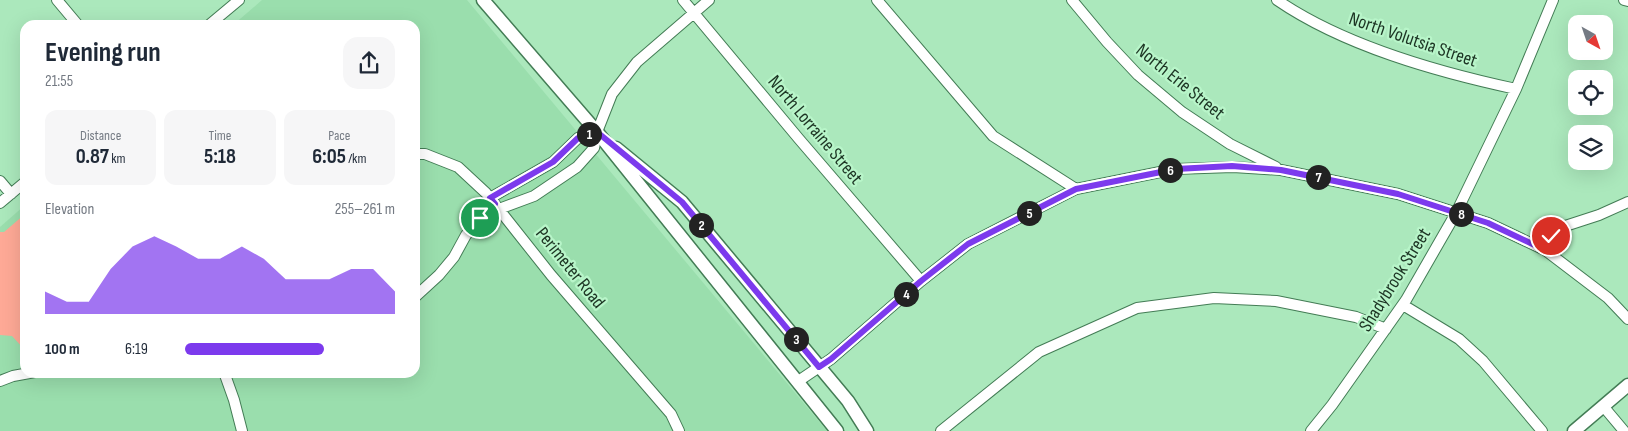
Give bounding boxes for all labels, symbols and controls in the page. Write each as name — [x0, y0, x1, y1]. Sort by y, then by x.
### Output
street label: North Volutsia Street — [1346, 7, 1480, 73]
north arrow — [1568, 15, 1612, 60]
map controls — [1568, 15, 1613, 170]
text: Evening run — [45, 36, 161, 69]
button: share — [343, 37, 395, 89]
street label: North Erie Street — [1131, 39, 1229, 125]
button: locate — [1568, 70, 1613, 115]
street label: North Lorraine Street — [763, 71, 867, 189]
text: 21:55 — [45, 72, 73, 91]
pin: 1 — [576, 122, 602, 146]
button: layers — [1568, 125, 1613, 170]
text: 1 — [587, 126, 592, 143]
text: Distance — [80, 127, 121, 144]
text: Time — [209, 127, 231, 144]
text: Pace — [328, 127, 350, 144]
text: 0.87 — [76, 144, 109, 169]
text: 5:18 — [204, 144, 236, 169]
text: 6:05 — [312, 144, 346, 169]
text: km — [109, 150, 126, 167]
text: /km — [346, 150, 366, 167]
pin: 6 — [1158, 158, 1182, 182]
text: 6 — [1167, 162, 1174, 179]
pin: 7 — [1306, 164, 1330, 190]
text: 7 — [1315, 169, 1322, 186]
pin — [459, 197, 501, 239]
text: Elevation — [45, 200, 94, 219]
text: 255–261 m — [335, 200, 395, 219]
pin: 5 — [1016, 200, 1042, 226]
pin: 8 — [1448, 202, 1474, 226]
icon: arrive — [466, 204, 494, 232]
text: 5 — [1026, 205, 1033, 222]
text: 8 — [1458, 206, 1465, 223]
pin: 2 — [688, 212, 714, 238]
pin — [1530, 215, 1572, 257]
text: 2 — [698, 217, 705, 234]
icon: check — [1537, 222, 1565, 250]
street label: Perimeter Road — [530, 223, 610, 313]
street label: Shadybrook Street — [1354, 224, 1436, 336]
pin: 4 — [894, 282, 918, 306]
text: 4 — [903, 286, 910, 303]
pin: 3 — [784, 326, 808, 352]
text: 3 — [793, 331, 800, 348]
text: 100 m — [45, 340, 80, 359]
text: 6:19 — [125, 340, 148, 359]

